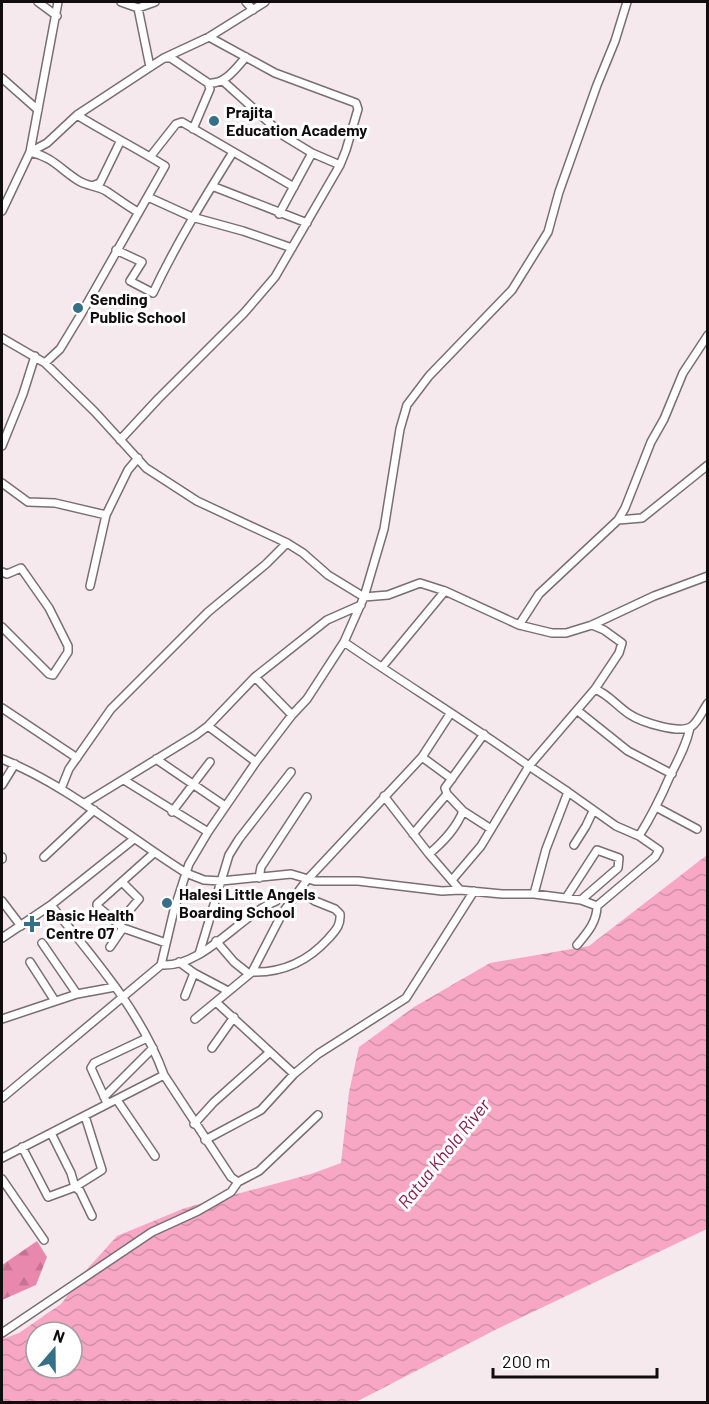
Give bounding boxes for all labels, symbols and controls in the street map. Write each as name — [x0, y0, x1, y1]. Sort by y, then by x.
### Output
place label: Prajita Education Academy — [226, 102, 367, 139]
marker: Prajita Education Academy — [207, 114, 221, 128]
place label: Sending Public School — [90, 289, 186, 326]
marker: Sending Public School — [71, 301, 85, 315]
place label: Halesi Little Angels Boarding School — [179, 884, 316, 921]
marker: Halesi Little Angels Boarding School — [160, 896, 174, 910]
place label: Basic Health Centre 07 — [46, 905, 134, 942]
marker: Basic Health Centre 07 — [23, 915, 41, 933]
water label: Ratua Khola River — [392, 1094, 494, 1212]
north arrow — [24, 1320, 84, 1380]
text: N — [51, 1325, 68, 1346]
scale bar — [493, 1341, 656, 1379]
text: 200 m — [502, 1350, 550, 1372]

